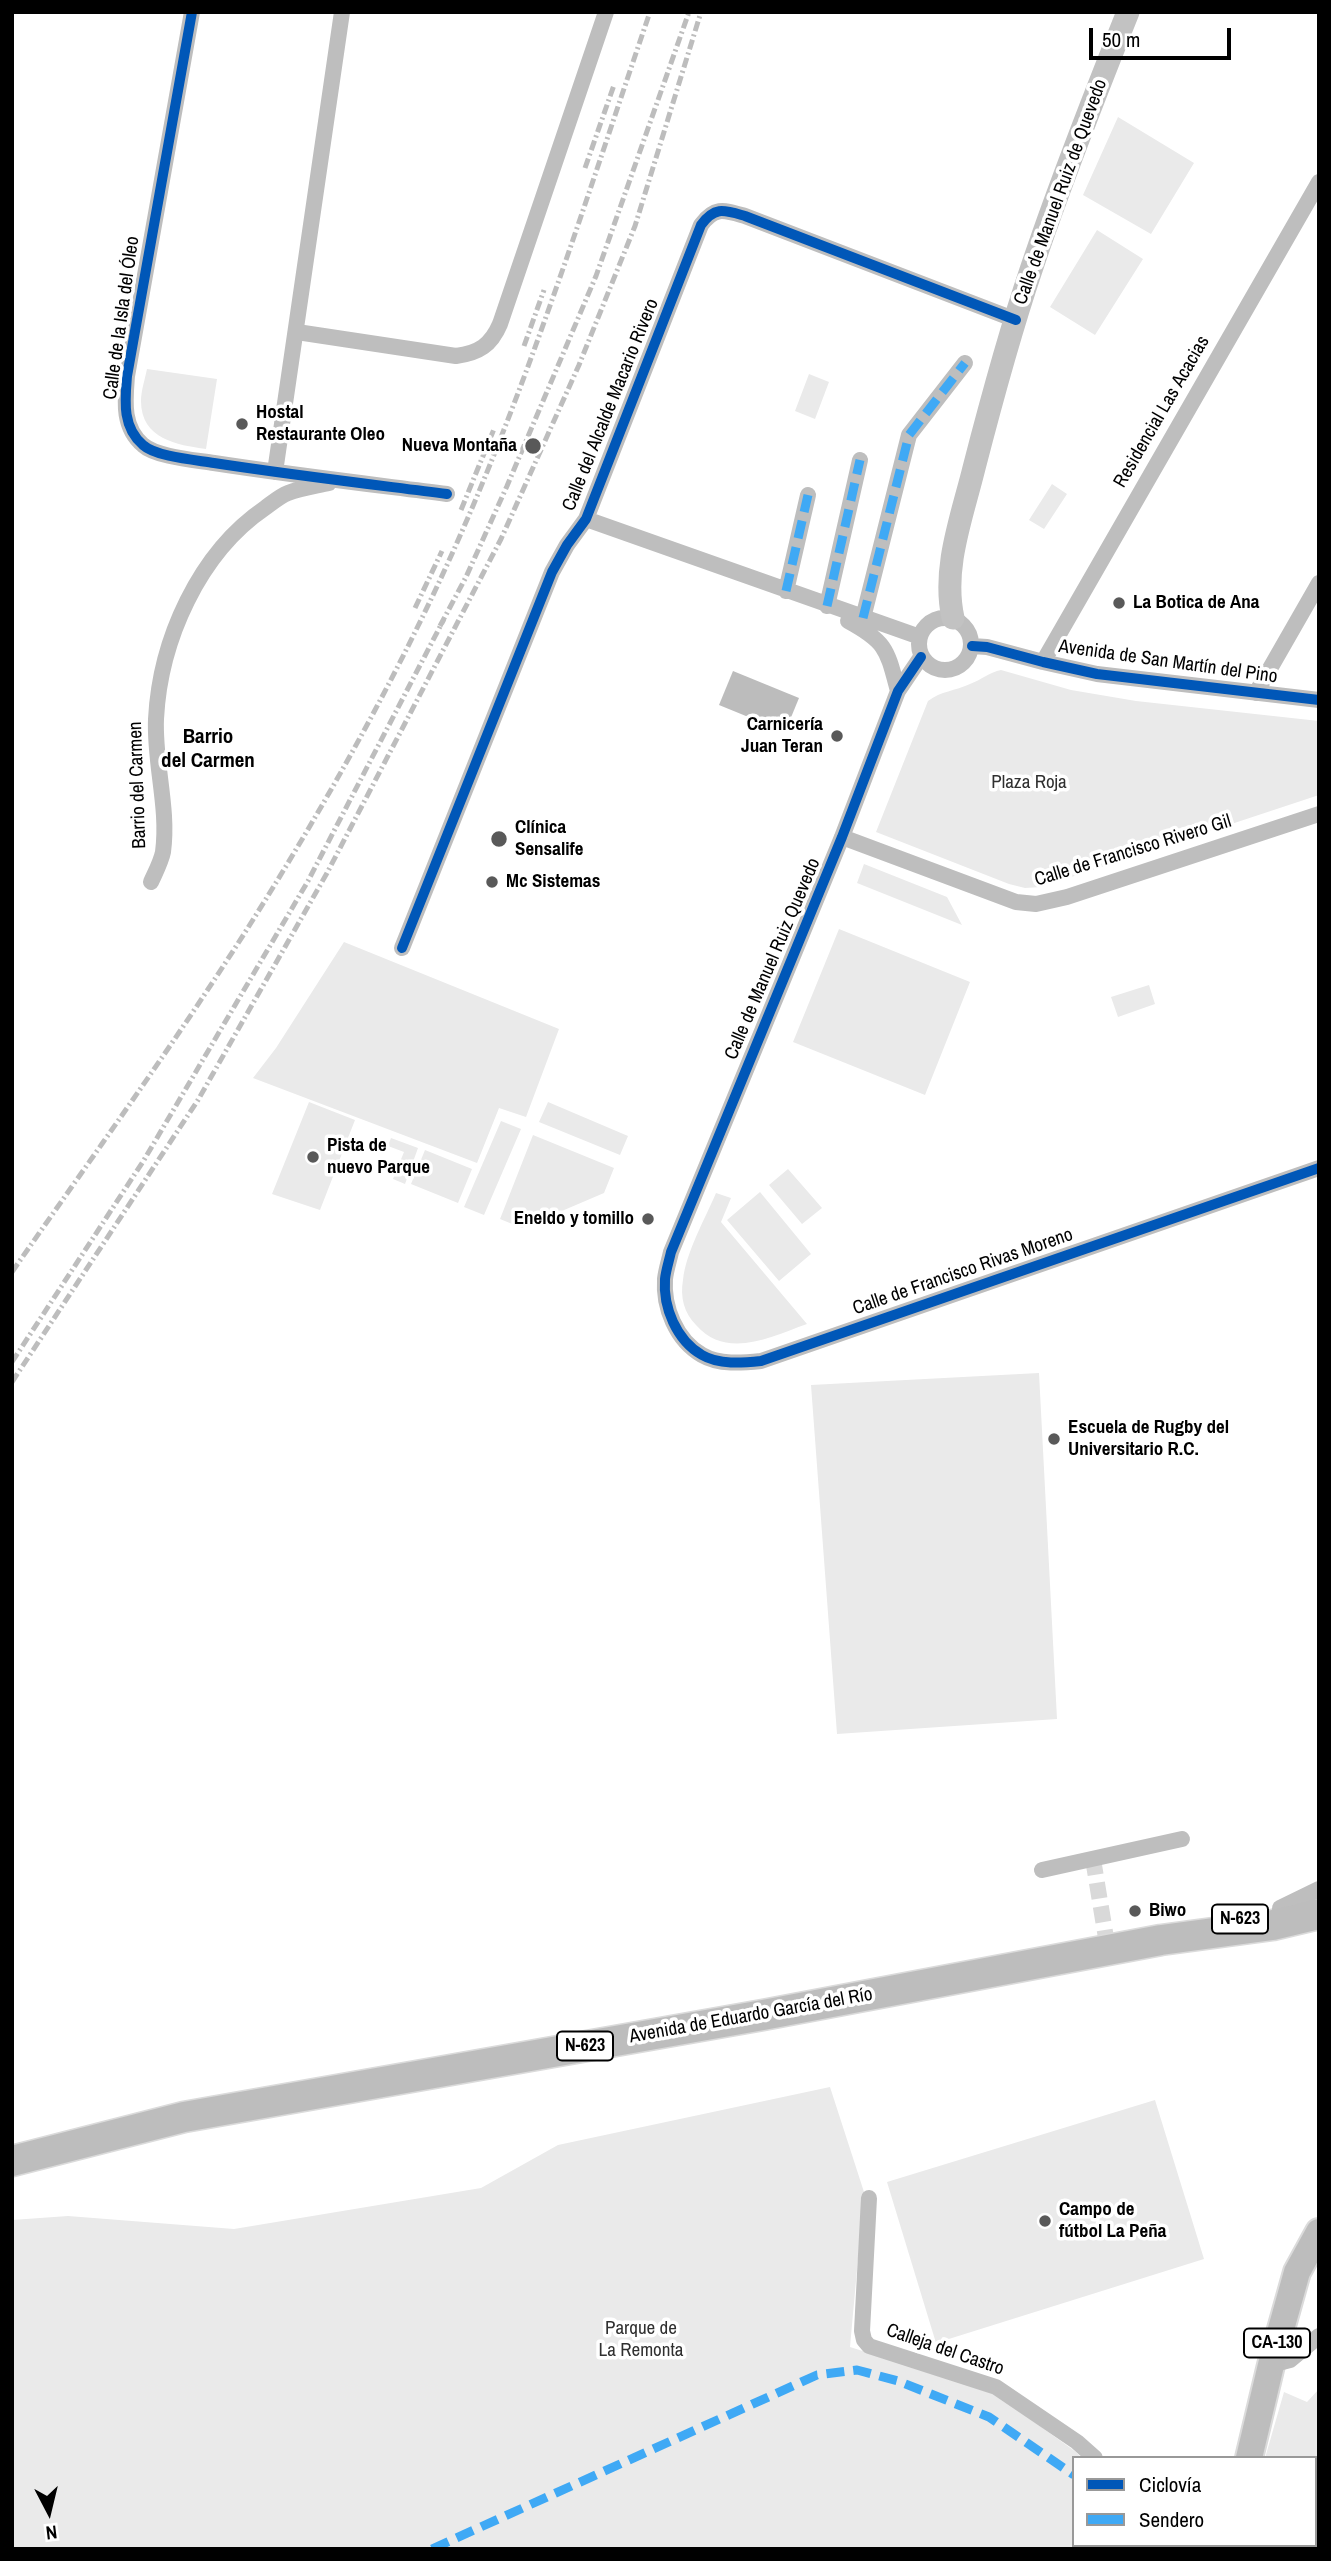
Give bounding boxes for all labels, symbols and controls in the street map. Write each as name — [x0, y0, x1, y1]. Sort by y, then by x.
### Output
scale bar — [1093, 14, 1235, 58]
text: 50 m — [1102, 25, 1140, 54]
street label: Calle de Manuel Ruiz de Quevedo — [1010, 76, 1112, 308]
street label: Calle de la Isla del Óleo — [99, 235, 145, 401]
street label: Calle del Alcalde Macario Rivero — [558, 296, 664, 514]
street label: Residencial Las Acacias — [1109, 332, 1215, 492]
place label: Hostal Restaurante Oleo — [256, 402, 385, 446]
marker: Hostal Restaurante Oleo — [234, 416, 250, 432]
place label: Nueva Montaña — [402, 435, 517, 457]
marker: Nueva Montaña — [523, 436, 543, 456]
place label: La Botica de Ana — [1133, 592, 1259, 614]
marker: La Botica de Ana — [1111, 595, 1127, 611]
street label: Avenida de San Martín del Pino — [1057, 635, 1279, 689]
place label: Carnicería Juan Teran — [741, 714, 823, 758]
street label: Barrio del Carmen — [124, 721, 152, 849]
district label: Barrio del Carmen — [161, 724, 255, 774]
marker: Carnicería Juan Teran — [829, 728, 845, 744]
park label: Plaza Roja — [991, 772, 1067, 794]
street label: Calle de Francisco Rivero Gil — [1032, 810, 1234, 892]
place label: Clínica Sensalife — [515, 817, 583, 861]
marker: Clínica Sensalife — [489, 829, 509, 849]
street label: Calle de Manuel Ruiz Quevedo — [720, 855, 826, 1063]
place label: Mc Sistemas — [506, 871, 600, 893]
marker: Mc Sistemas — [484, 874, 500, 890]
place label: Pista de nuevo Parque — [327, 1135, 430, 1179]
marker: Pista de nuevo Parque — [305, 1149, 321, 1165]
place label: Eneldo y tomillo — [514, 1208, 634, 1230]
marker: Eneldo y tomillo — [640, 1211, 656, 1227]
street label: Calle de Francisco Rivas Moreno — [850, 1224, 1076, 1320]
place label: Escuela de Rugby del Universitario R.C. — [1068, 1417, 1229, 1461]
marker: Escuela de Rugby del Universitario R.C. — [1046, 1431, 1062, 1447]
place label: Biwo — [1149, 1900, 1186, 1922]
marker: Biwo — [1127, 1903, 1143, 1919]
road number: N-623 — [1212, 1905, 1268, 1934]
street label: Avenida de Eduardo García del Río — [628, 1983, 874, 2049]
road number: N-623 — [557, 2032, 613, 2060]
place label: Campo de fútbol La Peña — [1059, 2199, 1166, 2243]
marker: Campo de fútbol La Peña — [1037, 2213, 1053, 2229]
park label: Parque de La Remonta — [599, 2318, 683, 2362]
street label: Calleja del Castro — [883, 2319, 1007, 2381]
road number: CA-130 — [1244, 2328, 1310, 2358]
legend — [1072, 2456, 1317, 2547]
text: Ciclovía — [1139, 2470, 1201, 2499]
north arrow — [14, 2477, 84, 2547]
text: Sendero — [1139, 2505, 1204, 2534]
text: N — [44, 2519, 59, 2546]

